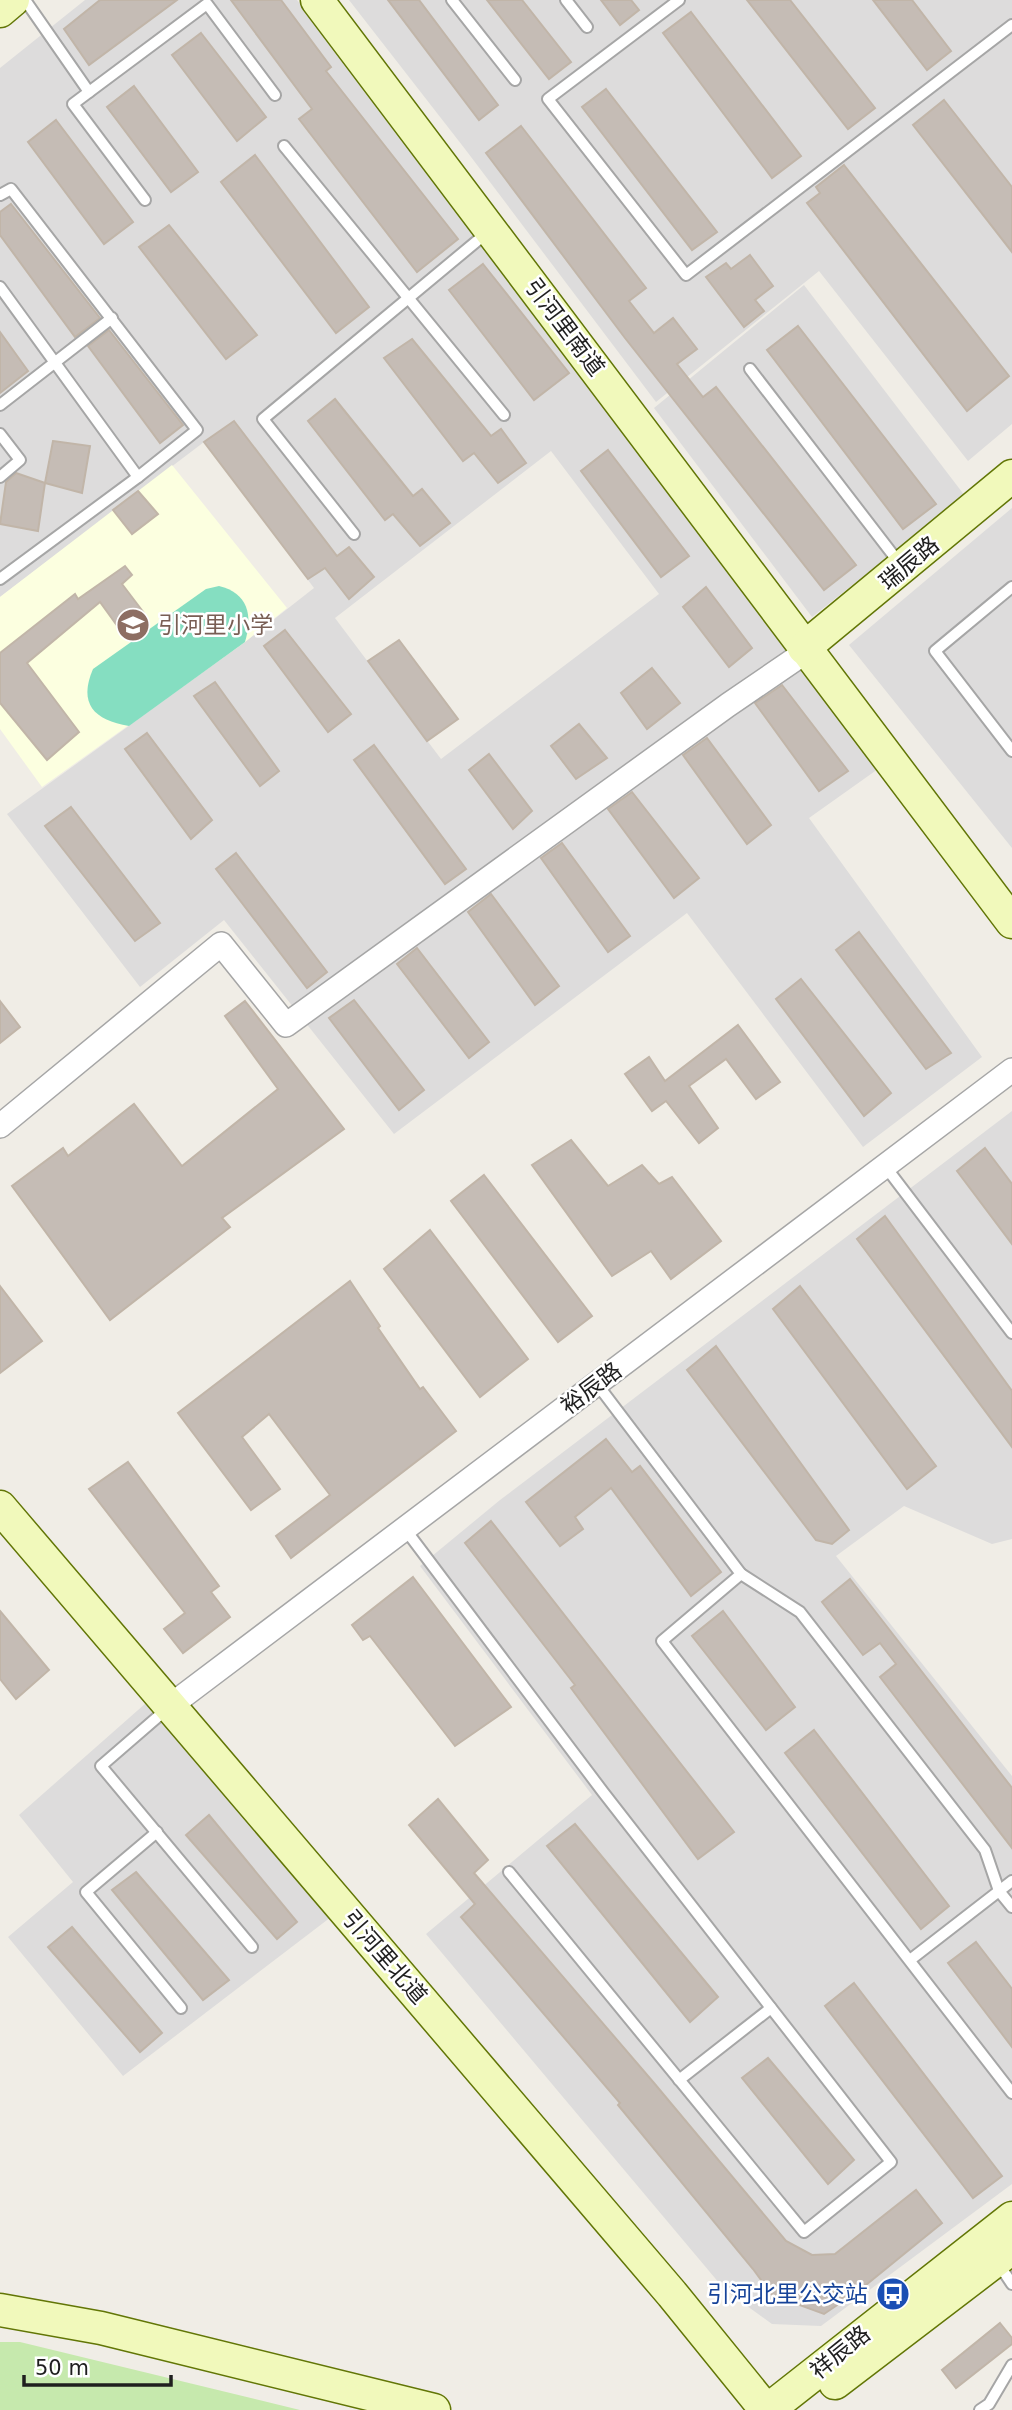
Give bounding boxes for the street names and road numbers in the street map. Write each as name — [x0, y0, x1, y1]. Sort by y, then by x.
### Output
street label: 引河里南道 — [520, 273, 610, 381]
street label: 瑞辰路 — [874, 531, 944, 595]
street label: 裕辰路 — [556, 1357, 626, 1419]
street label: 引河里北道 — [337, 1905, 433, 2009]
street label: 祥辰路 — [805, 2320, 875, 2384]

